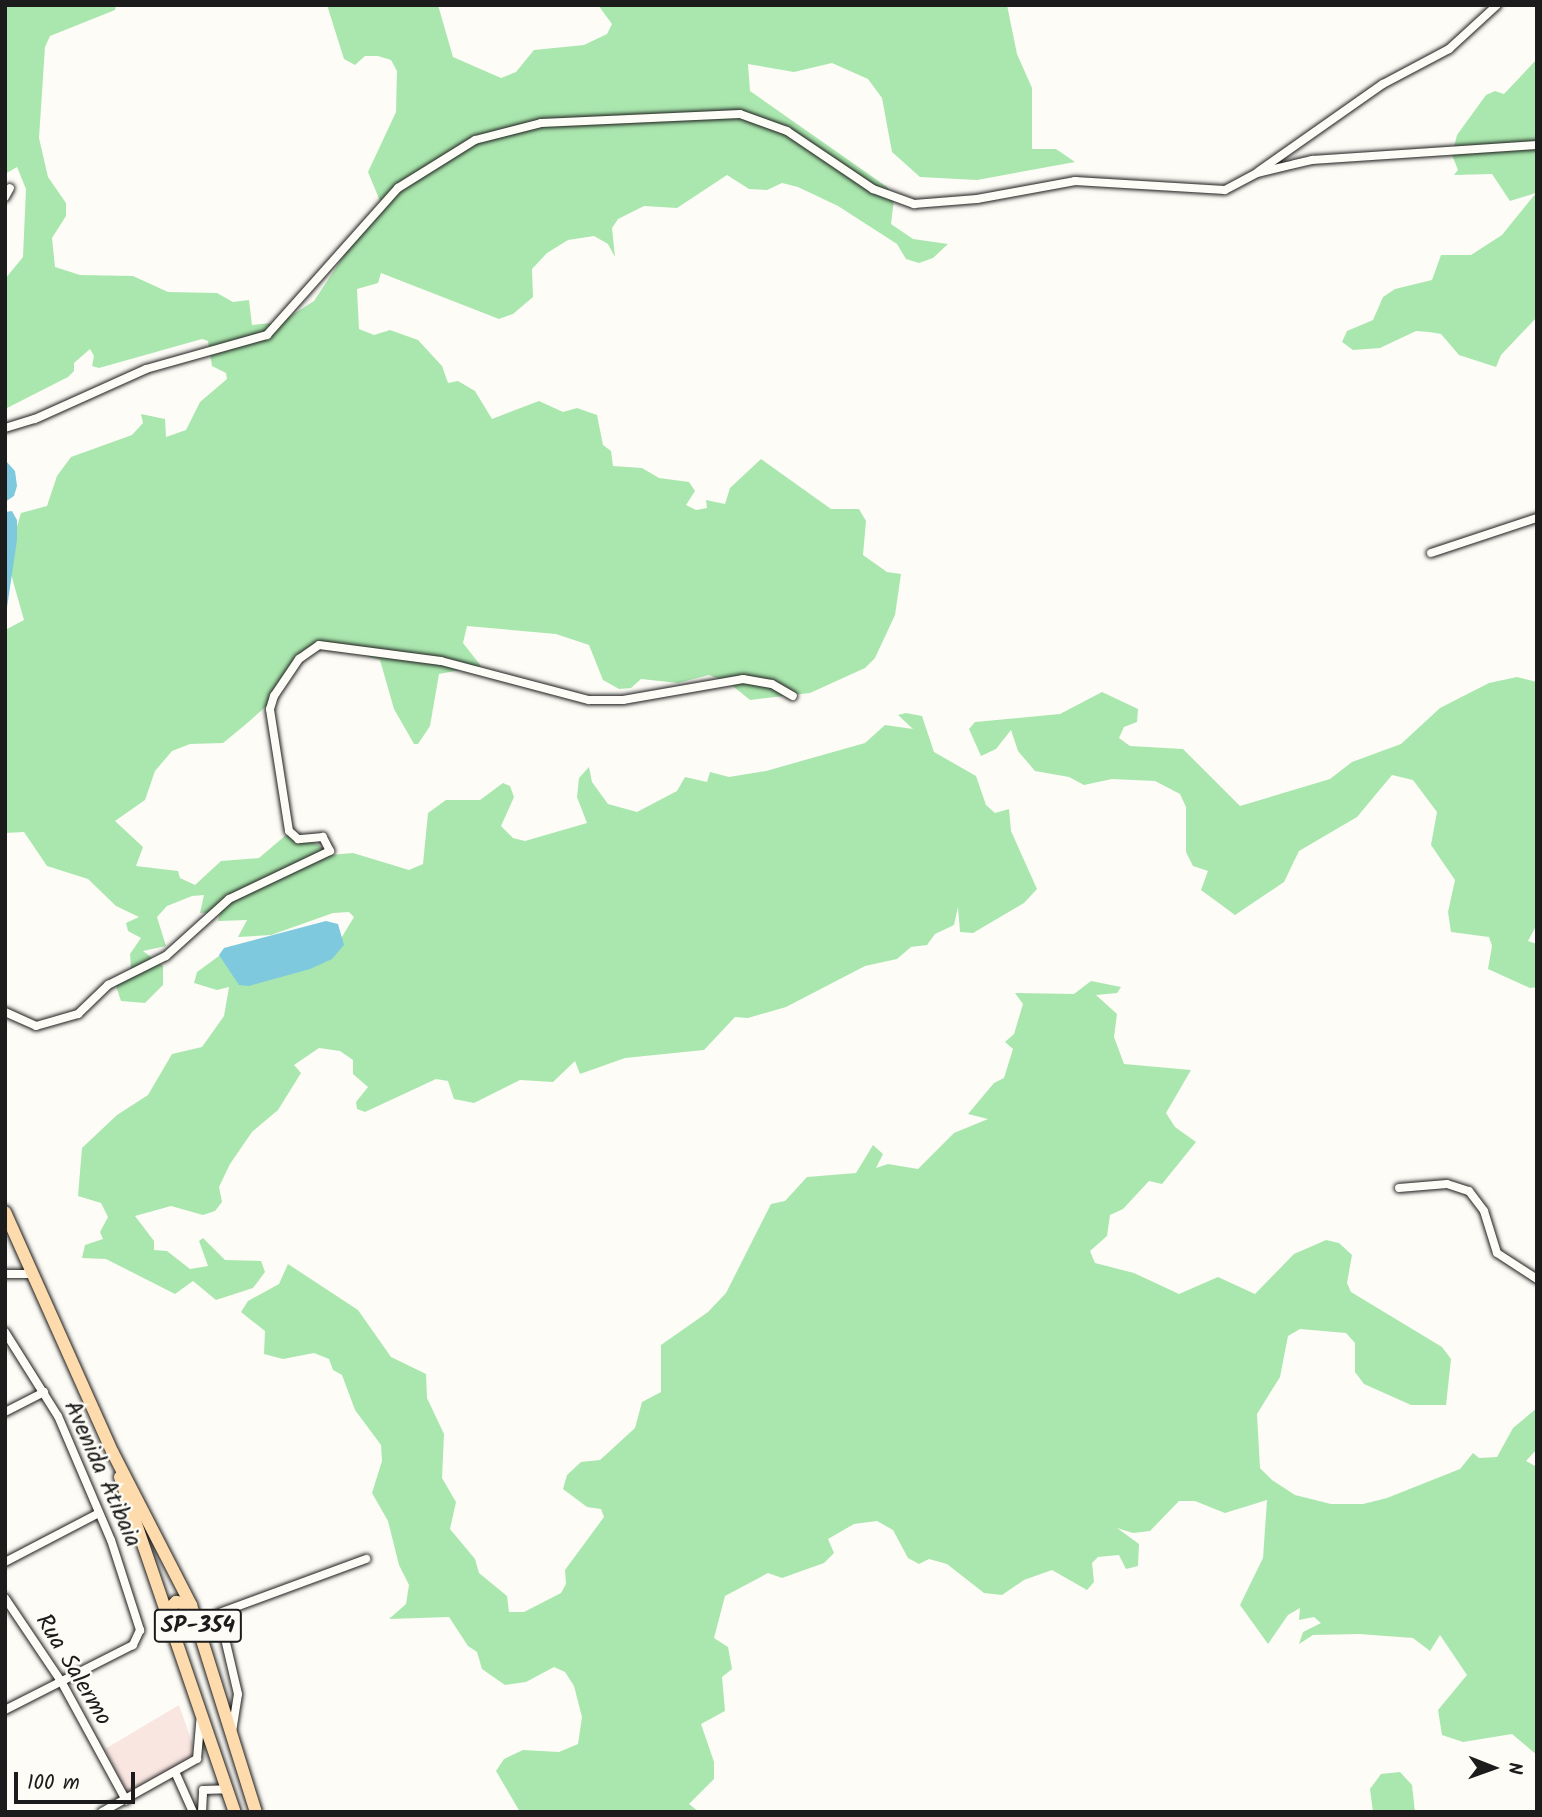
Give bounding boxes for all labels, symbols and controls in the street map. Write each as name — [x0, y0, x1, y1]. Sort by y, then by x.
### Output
street label: Avenida Atibaia — [57, 1396, 147, 1552]
road number: SP-354 — [152, 1606, 244, 1646]
street label: Rua Salermo — [28, 1609, 118, 1731]
north arrow — [1458, 1733, 1528, 1803]
scale bar — [18, 1758, 138, 1802]
text: N — [1499, 1762, 1529, 1775]
text: 100 m — [27, 1767, 80, 1800]

